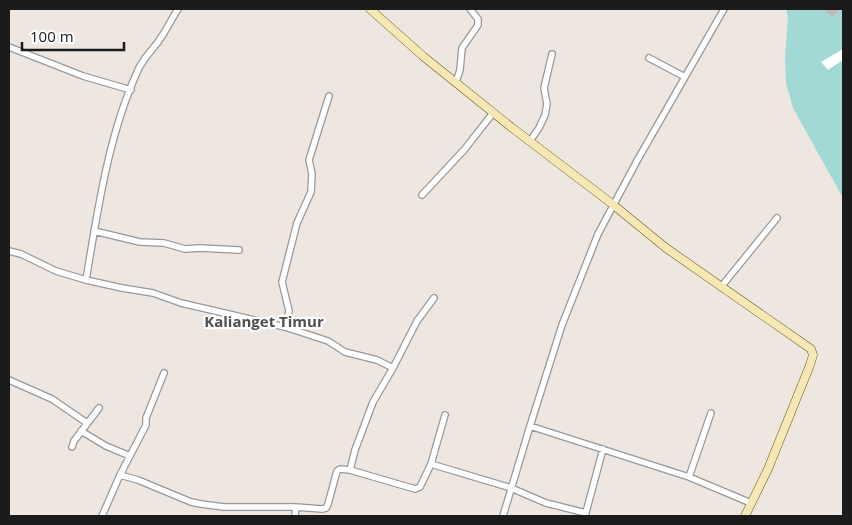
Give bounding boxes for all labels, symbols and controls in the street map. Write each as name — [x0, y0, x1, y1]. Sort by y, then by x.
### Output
scale bar — [22, 20, 125, 52]
text: 100 m — [30, 26, 74, 46]
district label: Kalianget Timur — [204, 311, 324, 331]

